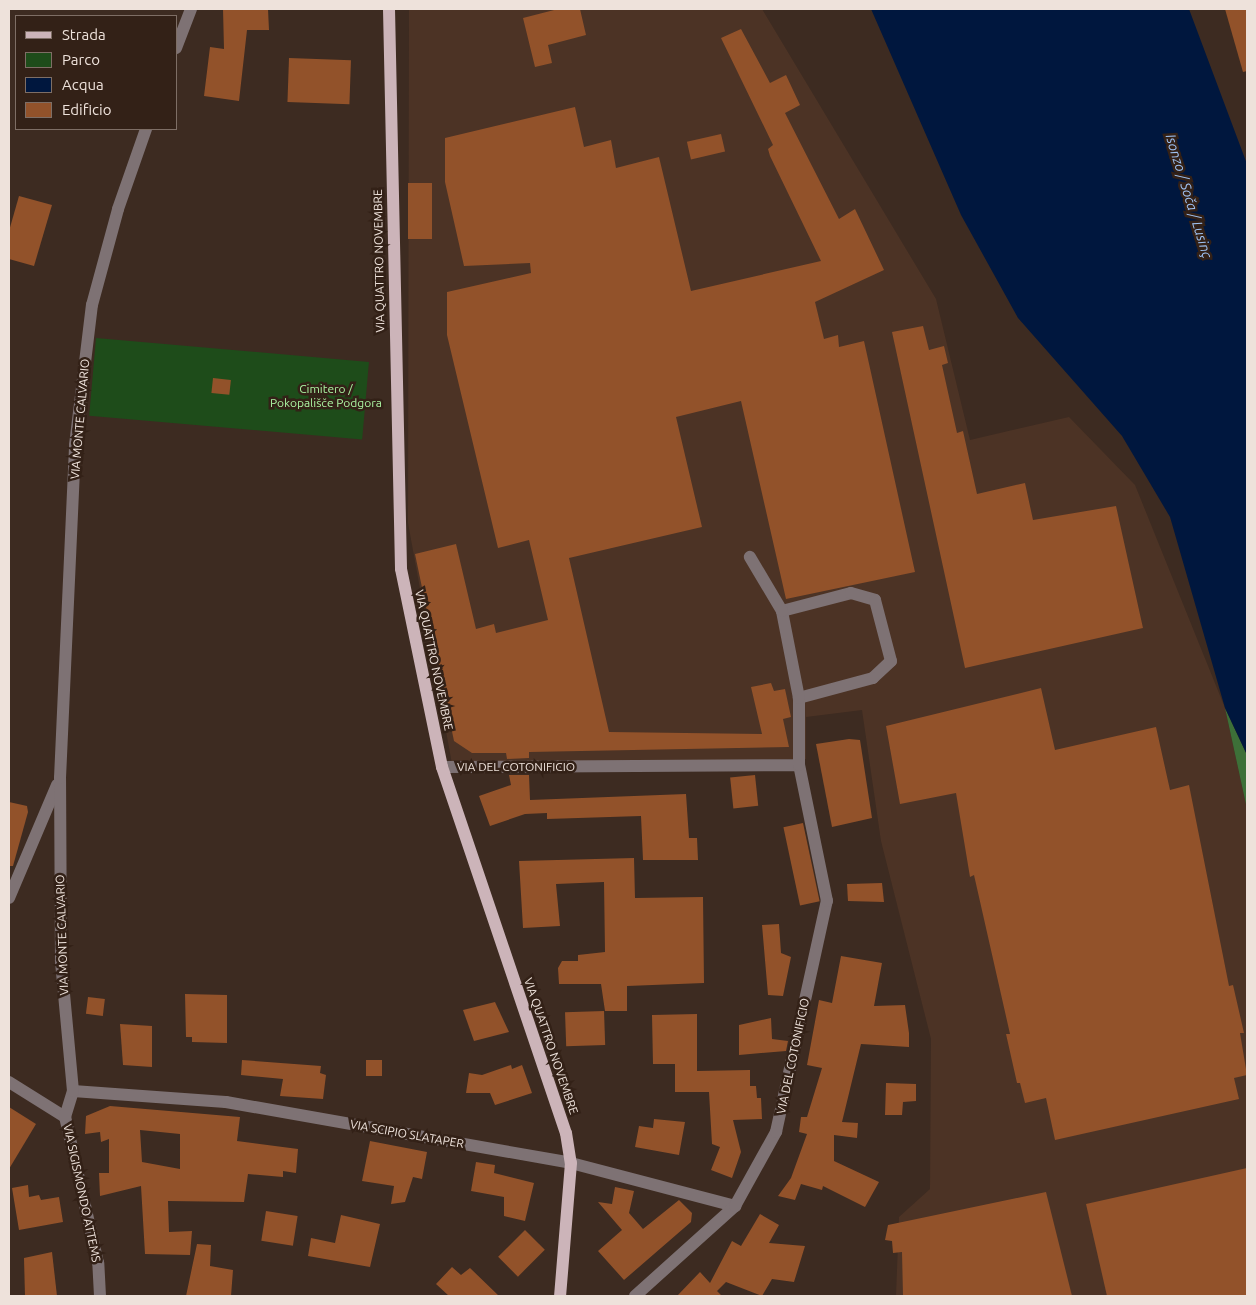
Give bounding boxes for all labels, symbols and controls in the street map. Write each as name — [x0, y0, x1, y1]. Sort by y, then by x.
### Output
legend — [15, 15, 178, 130]
text: Strada — [62, 26, 106, 43]
text: Parco — [62, 51, 100, 68]
text: Acqua — [62, 76, 104, 93]
text: Edificio — [62, 101, 111, 118]
water label: Isonzo / Soča / Lusinç — [1162, 132, 1216, 260]
street label: VIA QUATTRO NOVEMBRE — [371, 189, 387, 333]
street label: VIA MONTE CALVARIO — [68, 358, 92, 480]
park label: Cimitero / Pokopališče Podgora — [270, 382, 382, 410]
street label: VIA QUATTRO NOVEMBRE — [412, 588, 456, 732]
street label: VIA DEL COTONIFICIO — [457, 760, 575, 774]
street label: VIA MONTE CALVARIO — [53, 874, 71, 996]
street label: VIA QUATTRO NOVEMBRE — [521, 976, 581, 1116]
street label: VIA DEL COTONIFICIO — [774, 997, 812, 1115]
street label: VIA SCIPIO SLATAPER — [349, 1117, 465, 1151]
street label: VIA SIGISMONDO ATTEMS — [60, 1123, 104, 1263]

